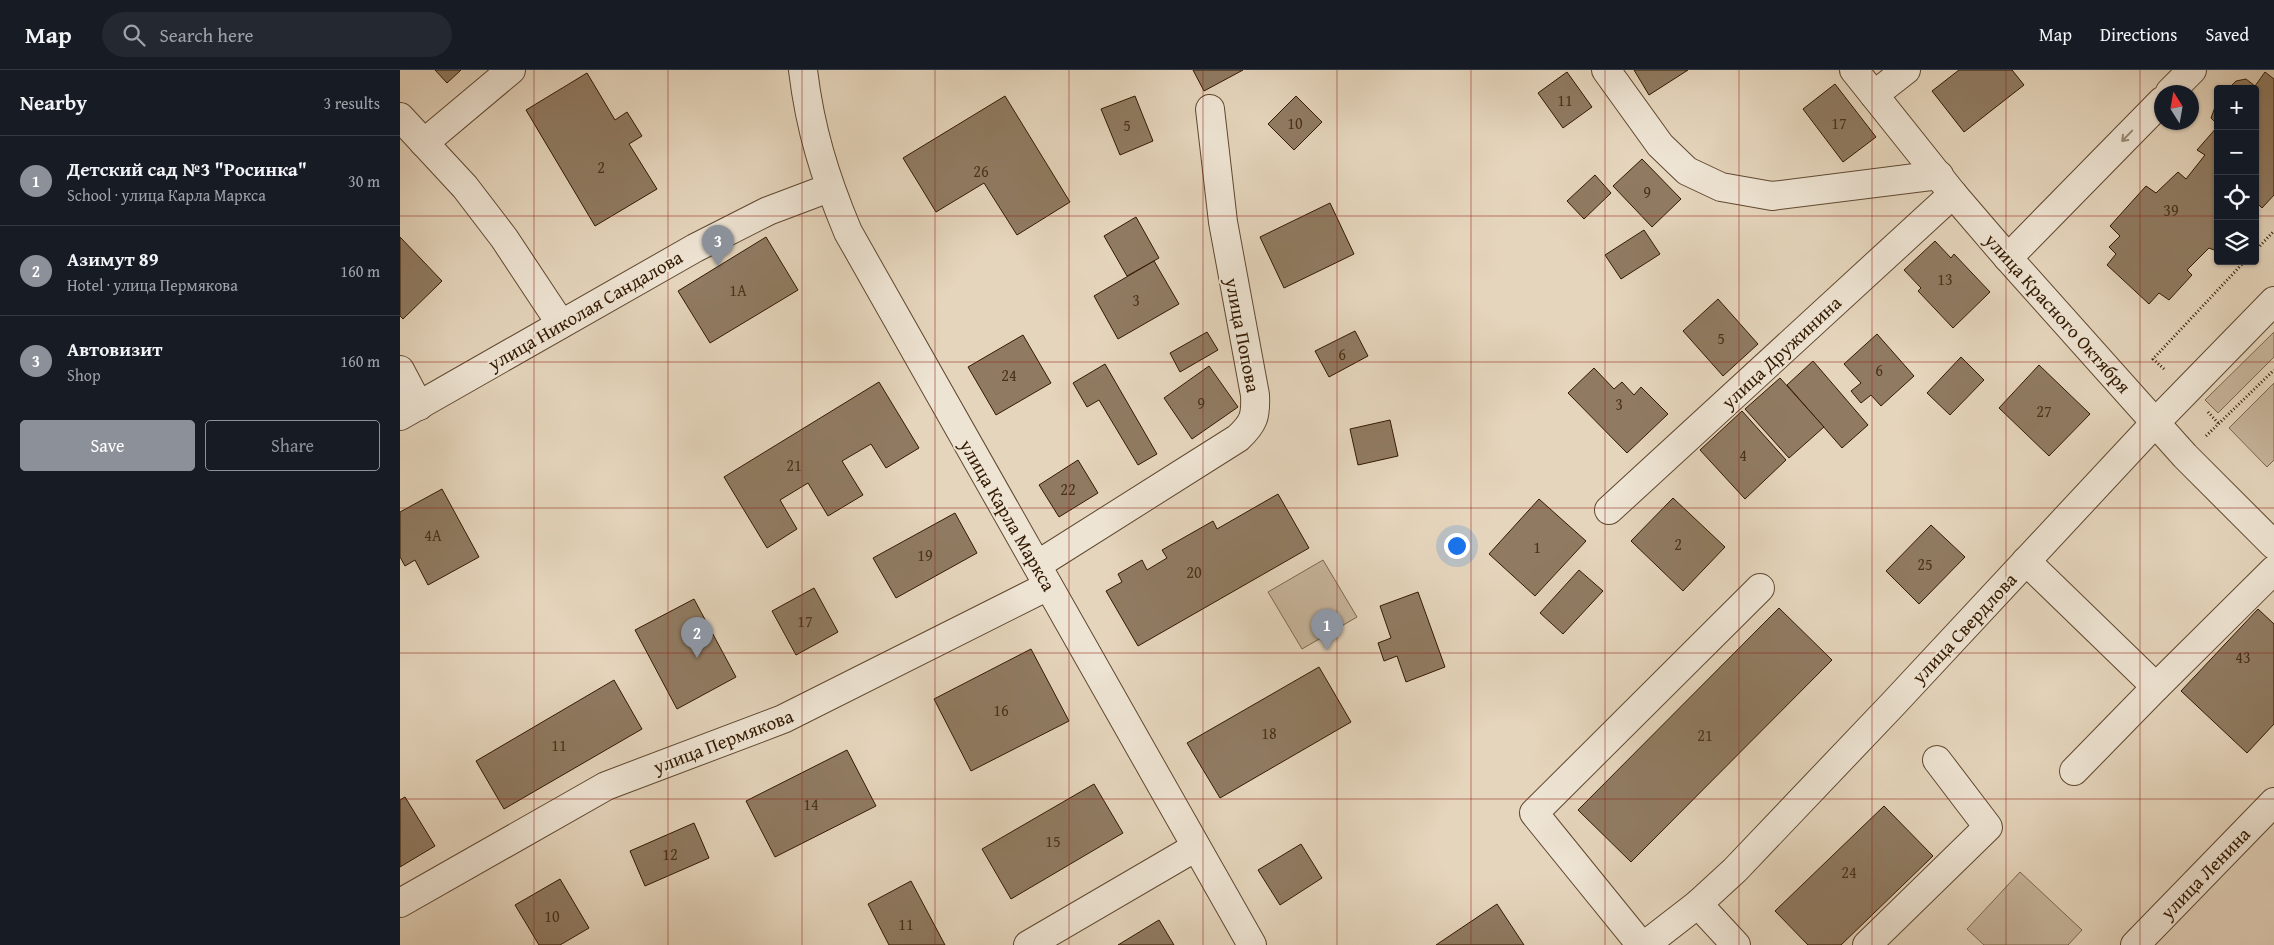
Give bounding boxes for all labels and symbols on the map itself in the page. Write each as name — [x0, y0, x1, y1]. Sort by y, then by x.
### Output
north arrow — [2154, 85, 2199, 130]
house number: 11 — [1557, 88, 1573, 112]
house number: 10 — [1287, 111, 1303, 135]
house number: 17 — [1831, 111, 1847, 135]
house number: 5 — [1123, 113, 1131, 137]
one-way arrow — [2122, 129, 2134, 141]
house number: 2 — [597, 155, 605, 179]
house number: 26 — [973, 159, 989, 183]
house number: 9 — [1643, 180, 1651, 204]
house number: 39 — [2163, 198, 2179, 222]
pin: 3 — [702, 225, 734, 266]
street label: улица Красного Октября — [1978, 226, 2138, 400]
street label: улица Николая Сандалова — [482, 243, 688, 378]
house number: 13 — [1937, 267, 1953, 291]
street label: улица Попова — [1218, 274, 1268, 395]
house number: 1А — [729, 278, 747, 302]
house number: 3 — [1132, 288, 1140, 312]
street label: улица Дружинина — [1714, 289, 1847, 416]
house number: 5 — [1717, 326, 1725, 350]
house number: 6 — [1338, 342, 1346, 366]
house number: 6 — [1875, 358, 1883, 382]
house number: 24 — [1001, 363, 1017, 387]
house number: 9 — [1197, 391, 1205, 415]
house number: 3 — [1615, 392, 1623, 416]
house number: 27 — [2036, 399, 2052, 423]
street label: улица Карла Маркса — [952, 433, 1063, 596]
house number: 4 — [1739, 443, 1747, 467]
house number: 21 — [786, 453, 802, 477]
house number: 22 — [1060, 477, 1076, 501]
house number: 4А — [424, 523, 442, 547]
house number: 2 — [1674, 532, 1682, 556]
your location — [1444, 533, 1470, 559]
house number: 1 — [1533, 535, 1541, 559]
house number: 19 — [917, 543, 933, 567]
house number: 25 — [1917, 552, 1933, 576]
house number: 20 — [1186, 560, 1202, 584]
street label: улица Свердлова — [1904, 566, 2023, 691]
house number: 17 — [797, 609, 813, 633]
pin: 1 — [1311, 609, 1343, 650]
pin: 2 — [681, 617, 713, 658]
house number: 43 — [2235, 645, 2251, 669]
house number: 16 — [993, 698, 1009, 722]
street label: улица Пермякова — [648, 701, 797, 781]
house number: 18 — [1261, 721, 1277, 745]
house number: 21 — [1697, 723, 1713, 747]
house number: 11 — [551, 733, 567, 757]
house number: 14 — [803, 792, 819, 816]
street label: улица Ленина — [2153, 821, 2256, 926]
house number: 15 — [1045, 829, 1061, 853]
house number: 12 — [662, 842, 678, 866]
house number: 24 — [1841, 860, 1857, 884]
house number: 10 — [544, 904, 560, 928]
house number: 11 — [898, 912, 914, 936]

